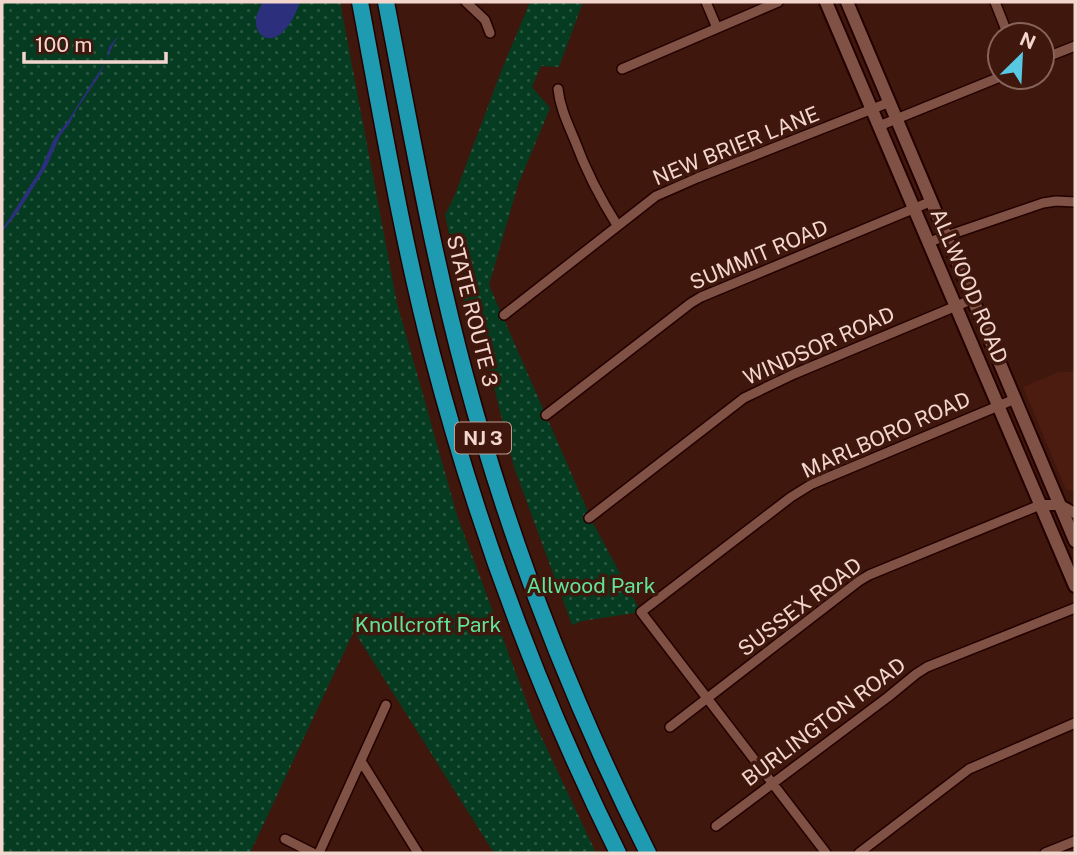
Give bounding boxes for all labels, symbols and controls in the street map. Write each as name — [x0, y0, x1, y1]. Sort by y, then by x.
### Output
scale bar — [24, 21, 166, 65]
north arrow — [986, 21, 1056, 91]
text: N — [1017, 27, 1039, 54]
text: 100 m — [35, 32, 92, 57]
street label: NEW BRIER LANE — [649, 101, 823, 190]
street label: ALLWOOD ROAD — [926, 204, 1013, 367]
street label: SUMMIT ROAD — [686, 214, 832, 295]
street label: STATE ROUTE 3 — [442, 232, 503, 389]
street label: WINDSOR ROAD — [739, 301, 898, 390]
street label: MARLBORO ROAD — [798, 386, 974, 483]
road number: NJ 3 — [455, 422, 511, 453]
street label: SUSSEX ROAD — [733, 552, 866, 661]
park label: Allwood Park — [526, 573, 656, 598]
park label: Knollcroft Park — [355, 612, 502, 637]
street label: BURLINGTON ROAD — [737, 652, 910, 791]

